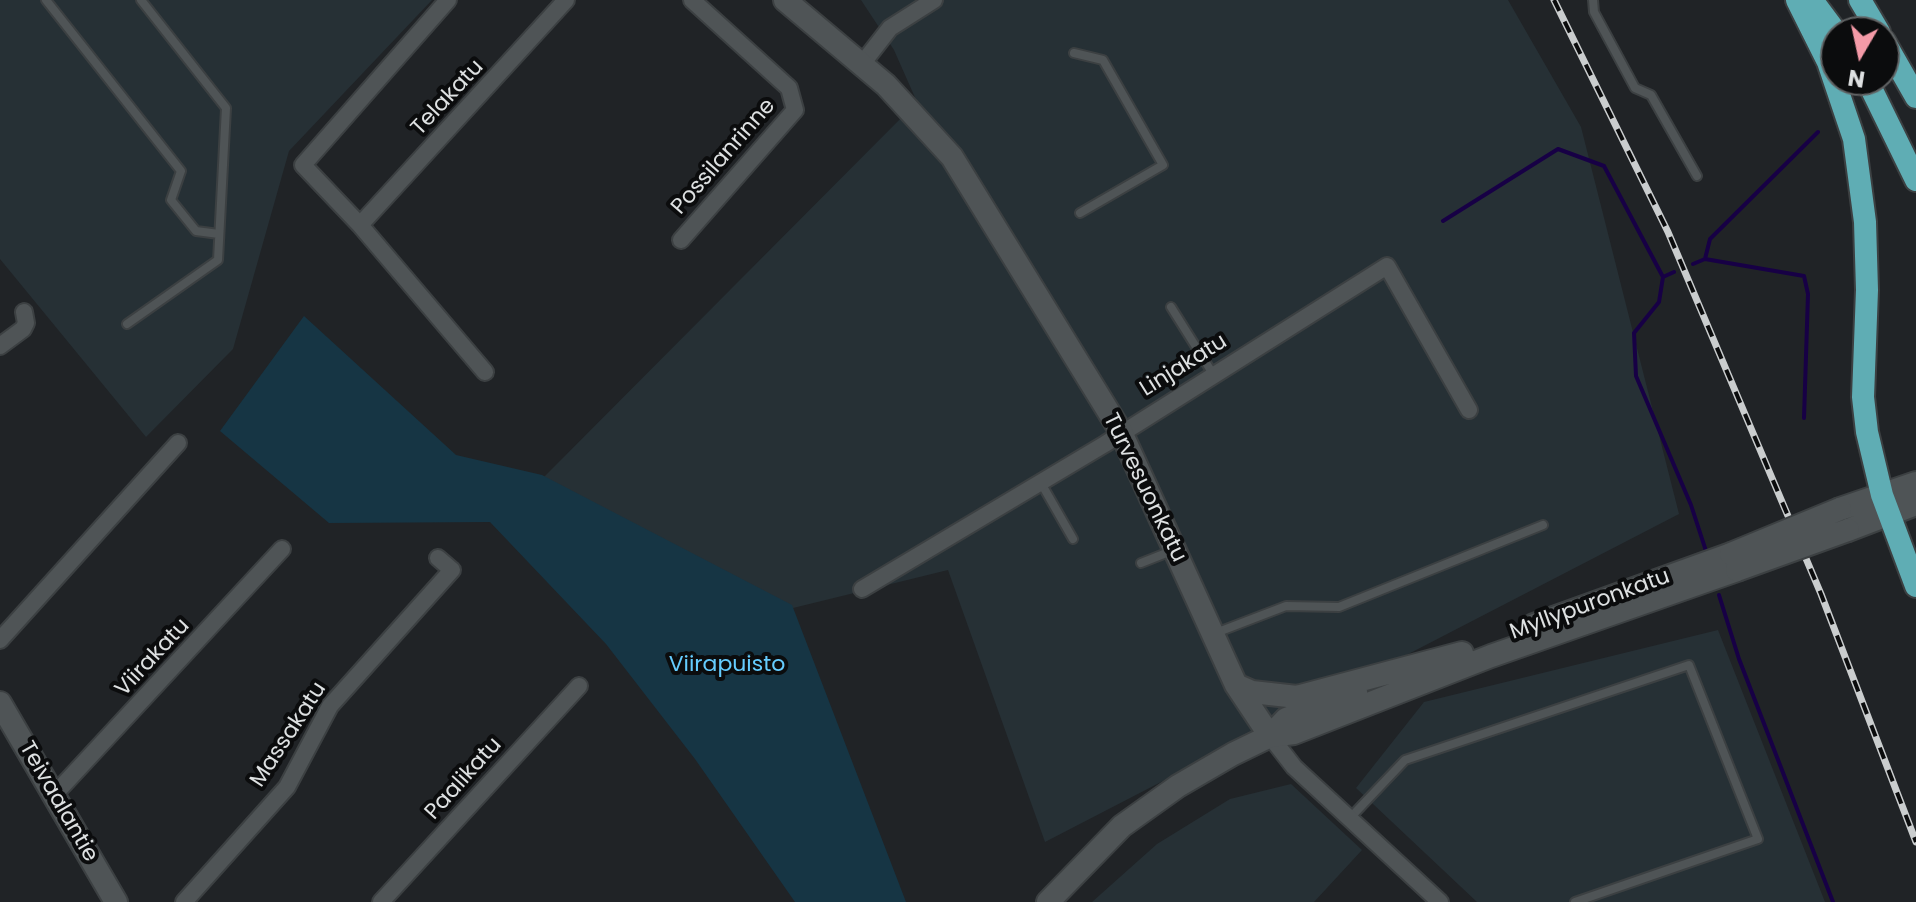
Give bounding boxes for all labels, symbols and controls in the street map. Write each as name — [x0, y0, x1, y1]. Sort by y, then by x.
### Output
north arrow — [1820, 16, 1900, 96]
street label: Telakatu — [406, 55, 490, 141]
text: N — [1846, 62, 1867, 95]
street label: Possilanrinne — [666, 94, 782, 220]
street label: Linjakatu — [1136, 329, 1232, 403]
street label: Turvesuonkatu — [1097, 409, 1191, 567]
street label: Myllypuronkatu — [1506, 564, 1674, 646]
street label: Viirakatu — [110, 614, 196, 702]
park label: Viirapuisto — [669, 652, 785, 678]
street label: Massakatu — [245, 678, 333, 792]
street label: Paalikatu — [420, 732, 508, 826]
street label: Teivaalantie — [13, 737, 103, 867]

